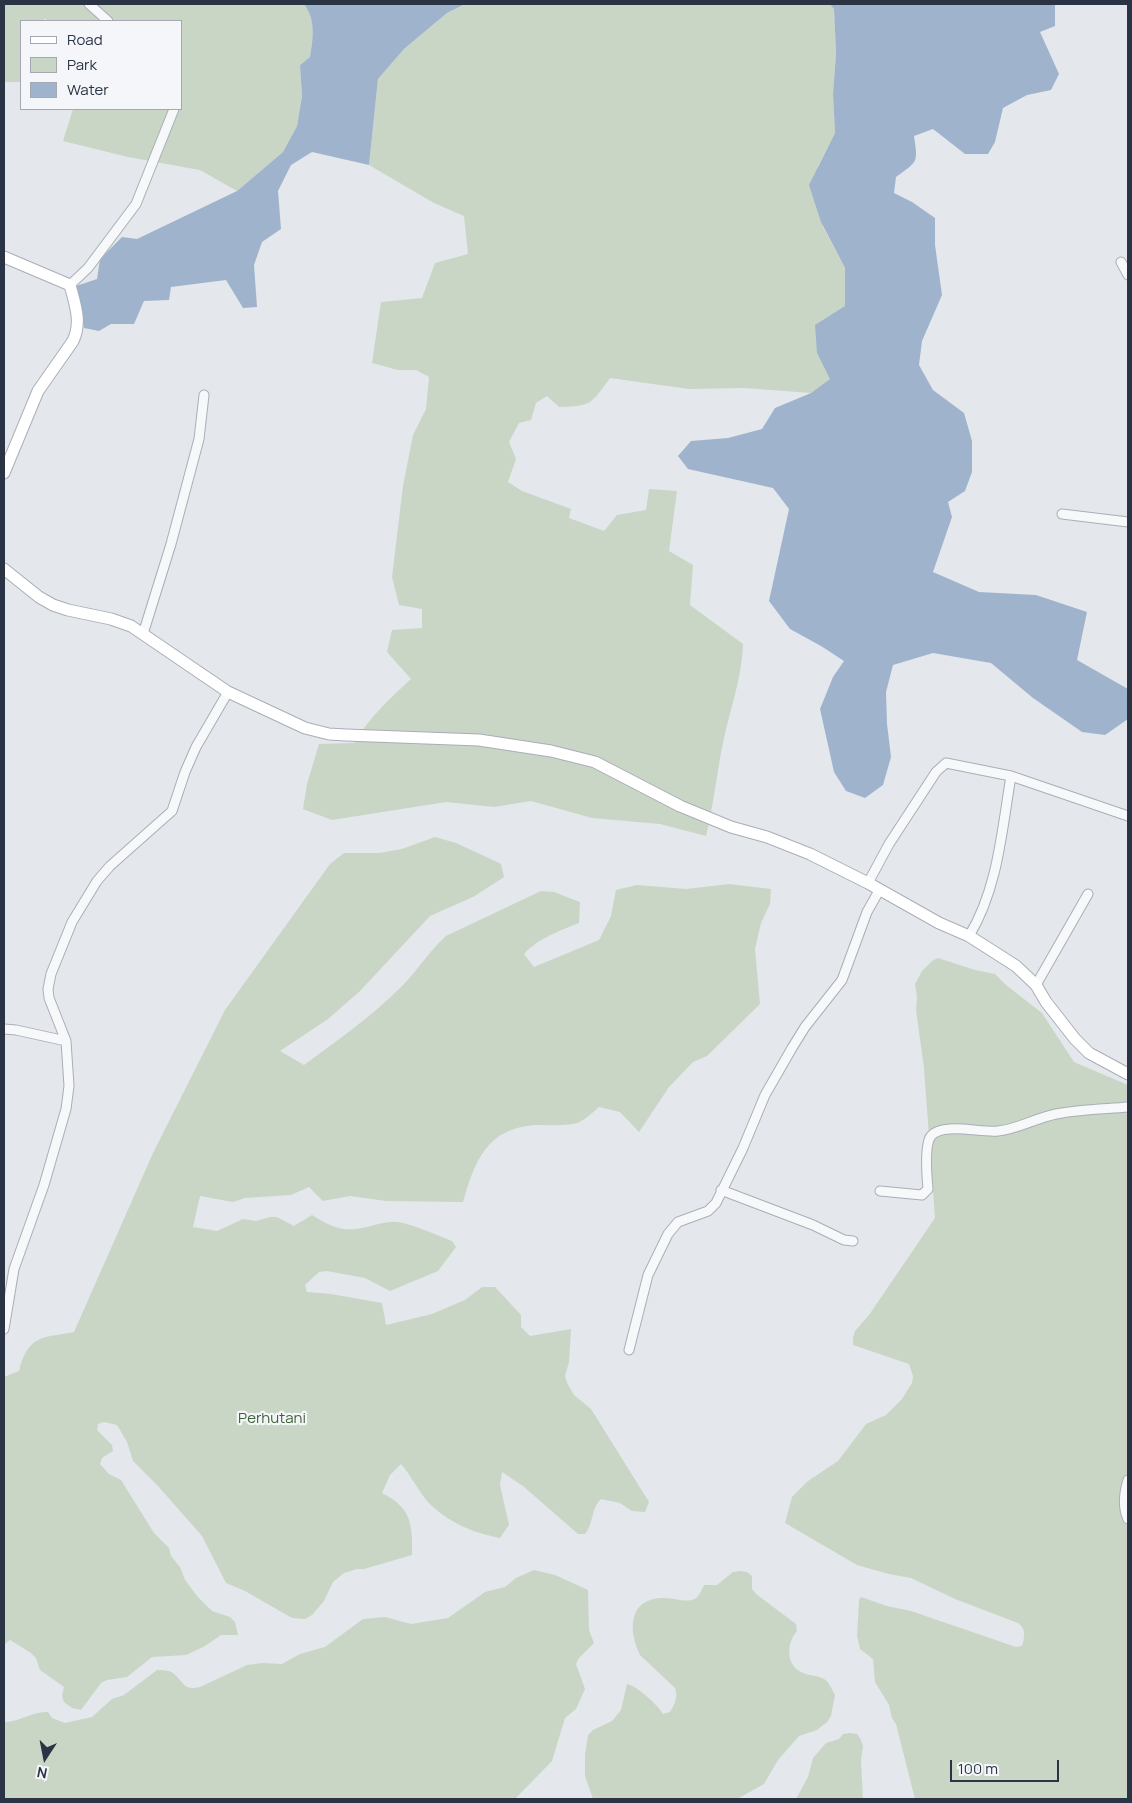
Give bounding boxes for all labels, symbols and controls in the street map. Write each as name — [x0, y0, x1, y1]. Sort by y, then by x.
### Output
legend — [20, 20, 182, 110]
text: Road — [67, 29, 103, 50]
text: Park — [67, 54, 97, 75]
text: Water — [67, 79, 109, 100]
park label: Perhutani — [238, 1410, 306, 1428]
north arrow — [20, 1733, 70, 1783]
scale bar — [952, 1750, 1061, 1782]
text: 100 m — [958, 1758, 998, 1779]
text: N — [35, 1763, 49, 1784]

